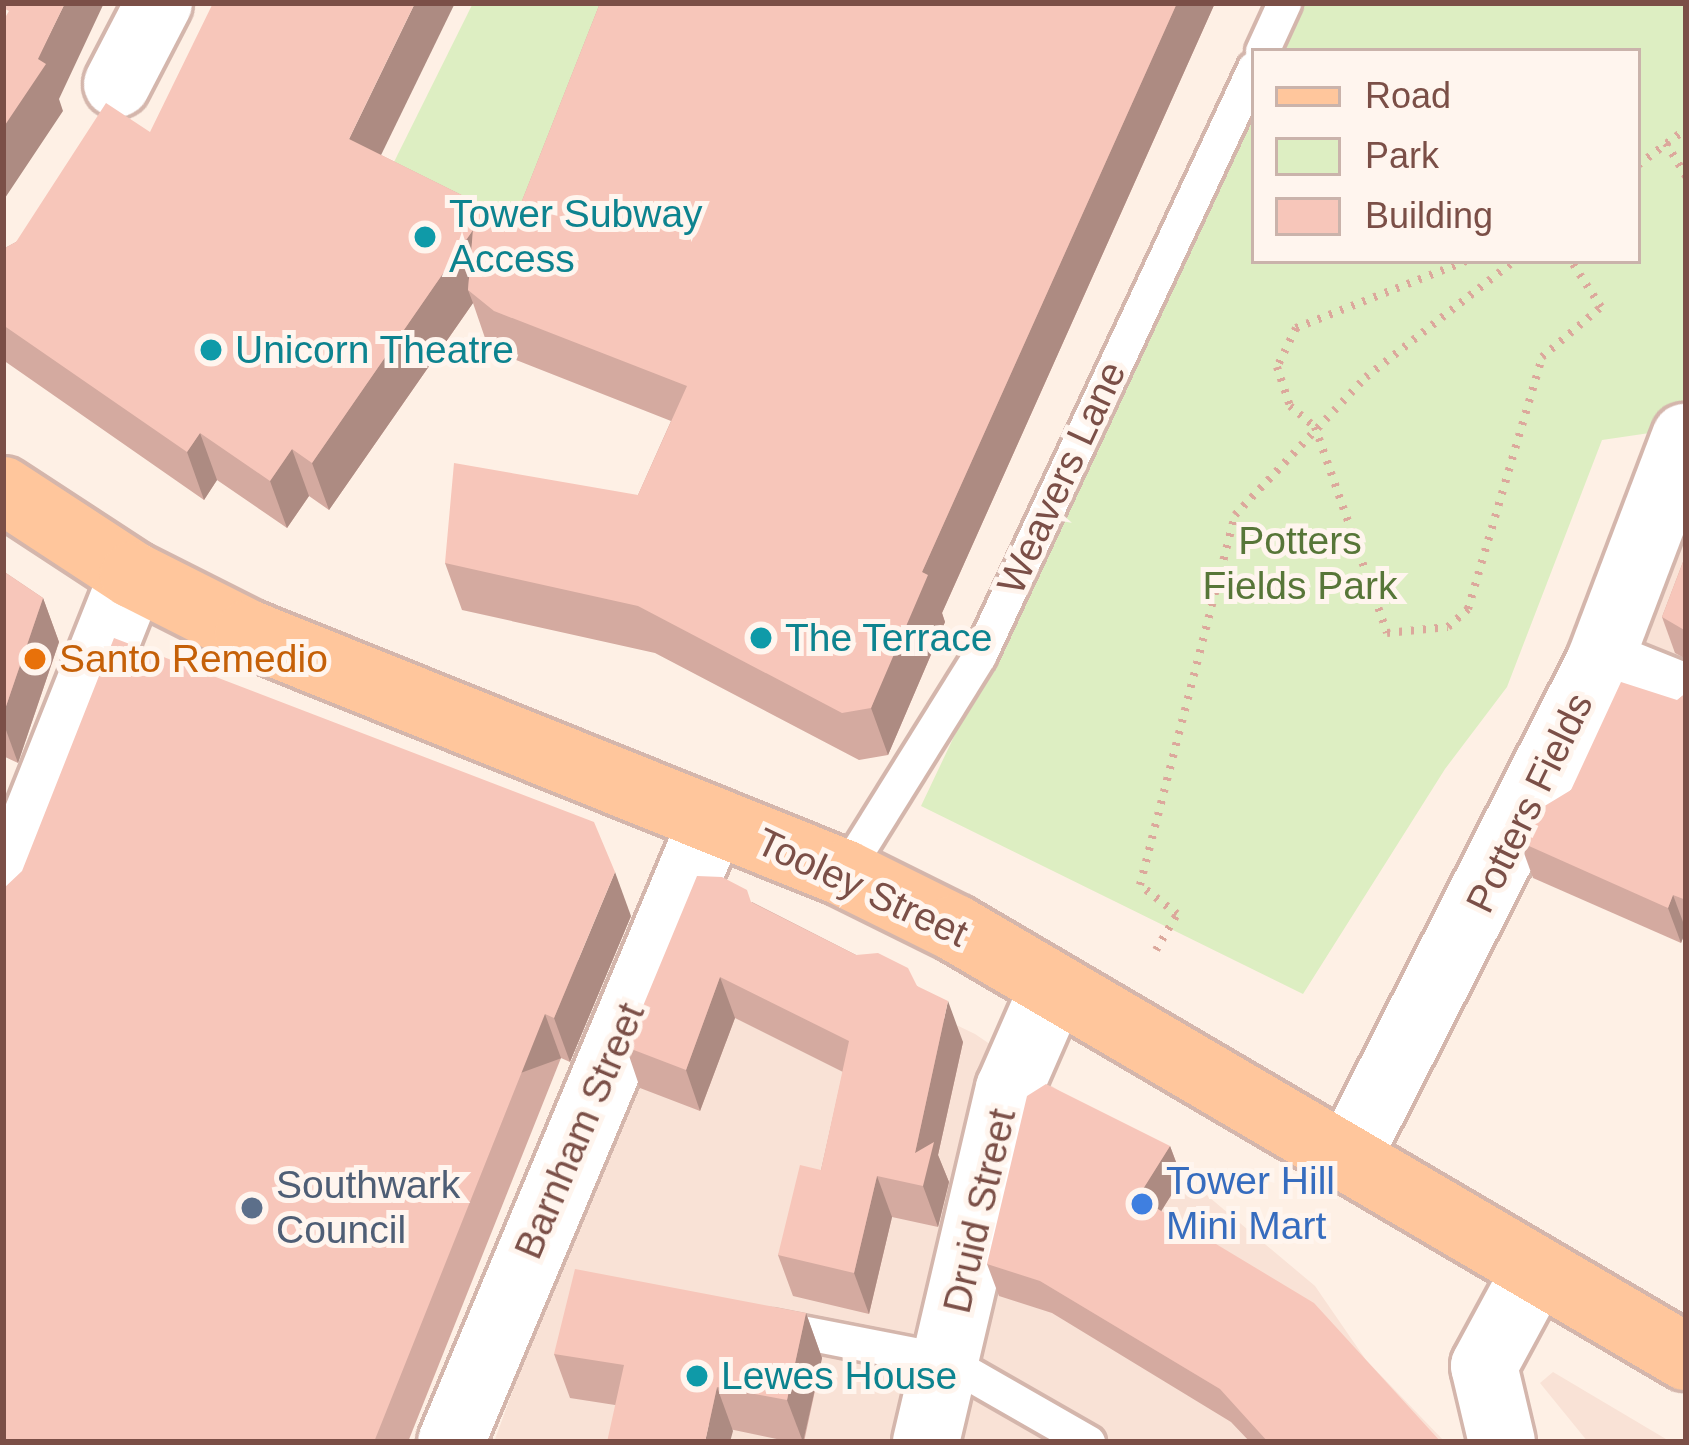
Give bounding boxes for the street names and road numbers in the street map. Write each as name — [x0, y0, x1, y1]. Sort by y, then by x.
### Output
street label: Weavers Lane — [988, 354, 1136, 602]
street label: Potters Fields — [1457, 686, 1603, 920]
street label: Tooley Street — [749, 819, 975, 957]
street label: Barnham Street — [505, 996, 655, 1266]
street label: Druid Street — [934, 1104, 1026, 1318]

